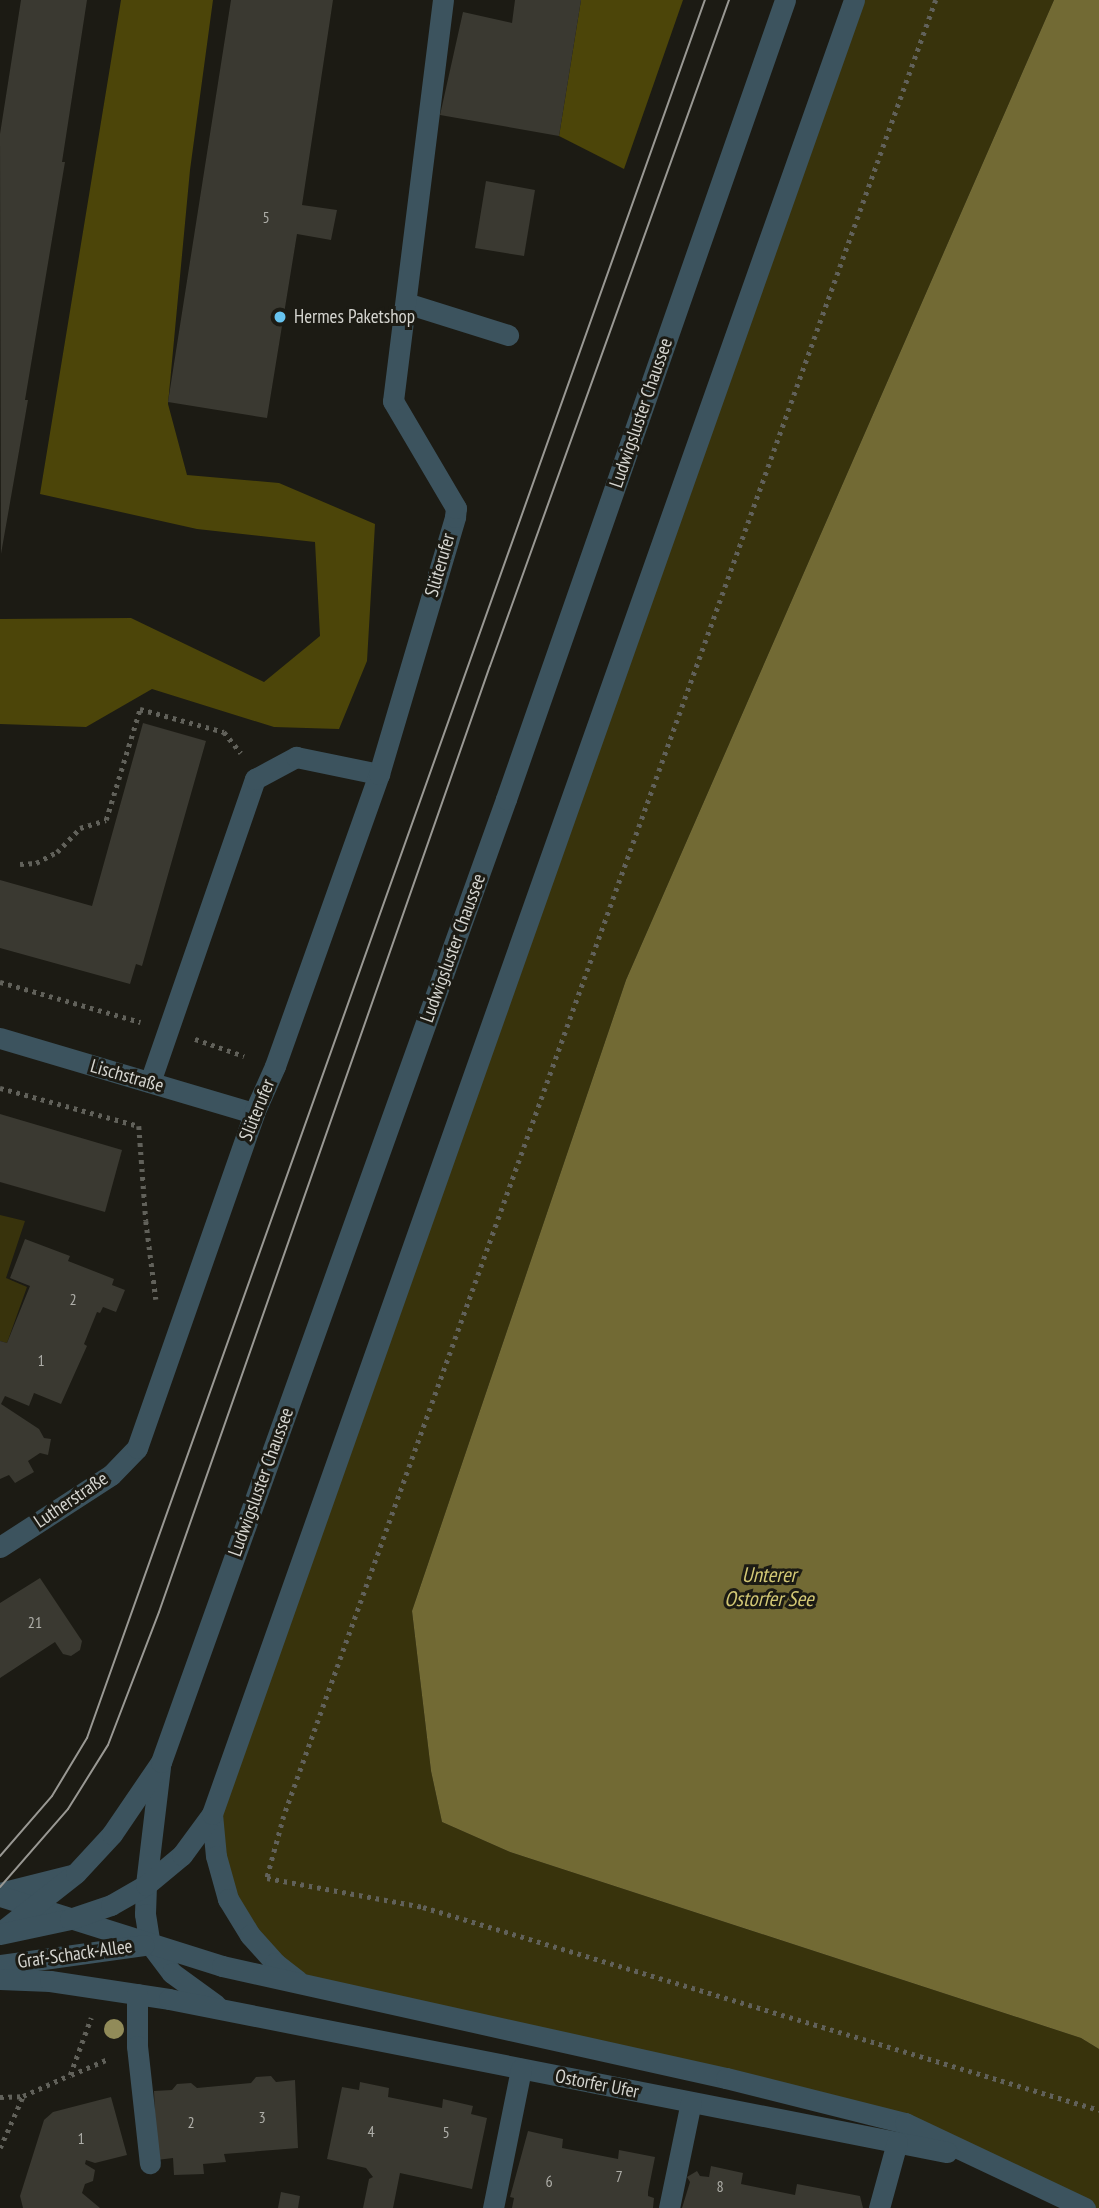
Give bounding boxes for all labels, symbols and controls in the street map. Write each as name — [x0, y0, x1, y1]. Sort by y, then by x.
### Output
house number: 5 — [262, 207, 270, 227]
place label: Hermes Paketshop — [294, 306, 415, 328]
marker: Hermes Paketshop — [272, 309, 288, 325]
street label: Ludwigsluster Chaussee — [605, 335, 677, 491]
street label: Slüterufer — [420, 531, 460, 599]
street label: Ludwigsluster Chaussee — [416, 871, 490, 1025]
street label: Lischstraße — [88, 1055, 166, 1097]
street label: Slüterufer — [234, 1076, 280, 1144]
house number: 2 — [69, 1289, 77, 1309]
house number: 1 — [37, 1350, 45, 1370]
street label: Ludwigsluster Chaussee — [224, 1405, 298, 1559]
street label: Lutherstraße — [30, 1467, 112, 1533]
water label: Unterer Ostorfer See — [724, 1562, 814, 1612]
house number: 21 — [28, 1612, 42, 1632]
street label: Graf-Schack-Allee — [16, 1935, 134, 1973]
street label: Ostorfer Ufer — [553, 2065, 641, 2103]
house number: 3 — [258, 2107, 266, 2127]
house number: 2 — [187, 2112, 195, 2132]
house number: 4 — [367, 2121, 375, 2141]
house number: 5 — [442, 2122, 450, 2142]
house number: 1 — [77, 2128, 85, 2148]
house number: 7 — [615, 2166, 623, 2186]
house number: 6 — [545, 2171, 553, 2191]
house number: 8 — [716, 2176, 724, 2196]

